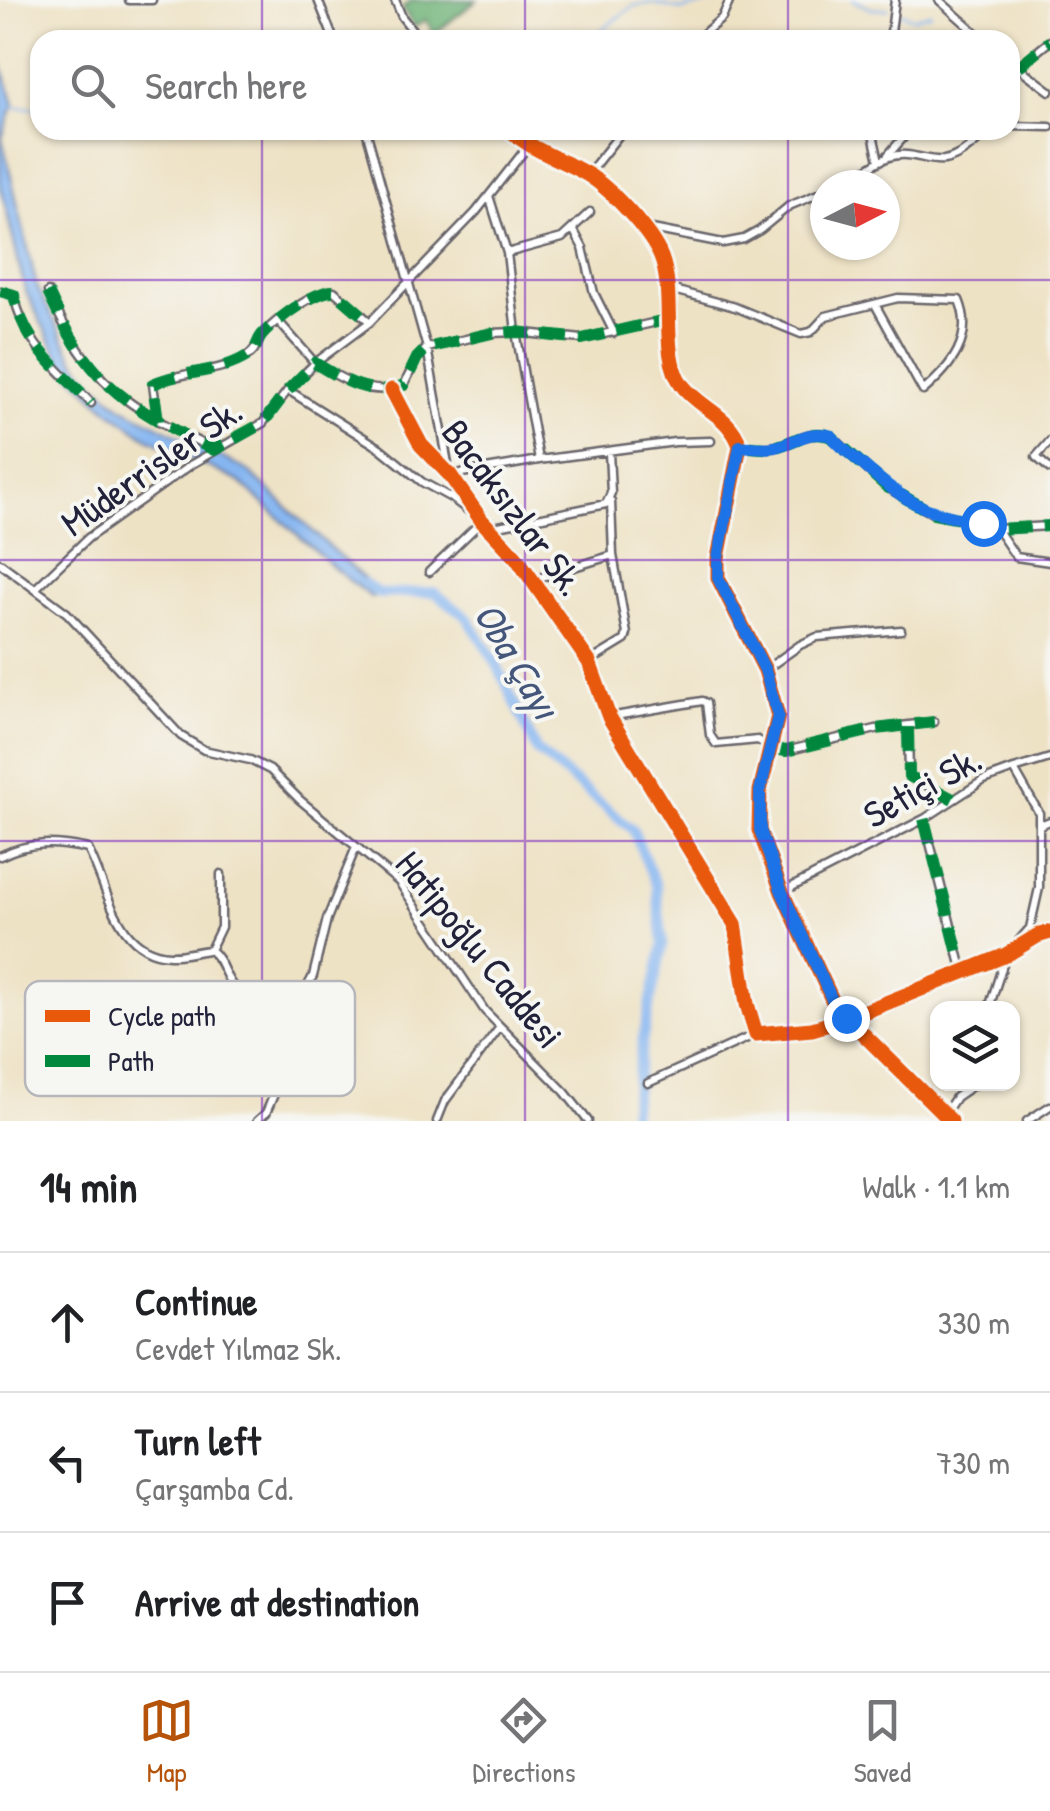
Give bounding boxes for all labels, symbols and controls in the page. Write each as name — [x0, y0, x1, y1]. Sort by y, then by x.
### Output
search box — [30, 30, 1020, 140]
icon: search — [65, 58, 120, 113]
text: Search here — [145, 59, 307, 111]
north arrow — [810, 170, 900, 260]
street label: Müderrisler Sk. — [50, 384, 252, 548]
street label: Bacaksızlar Sk. — [430, 408, 598, 606]
route start — [961, 501, 1007, 547]
water label: Oba Çayı — [461, 592, 575, 731]
street label: Setiçi Sk. — [854, 732, 990, 840]
street label: Hatipoğlu Caddesi — [384, 839, 576, 1059]
legend — [25, 981, 355, 1096]
route end — [824, 996, 870, 1042]
text: Cycle path — [108, 997, 216, 1035]
map controls — [930, 1001, 1020, 1091]
button: layers — [930, 1001, 1020, 1091]
text: Path — [108, 1042, 154, 1080]
text: 14 min — [40, 1158, 138, 1215]
text: Walk · 1.1 km — [862, 1165, 1010, 1208]
text: Continue — [135, 1275, 257, 1327]
icon: ahead — [40, 1295, 95, 1350]
text: 330 m — [938, 1301, 1010, 1344]
text: Cevdet Yılmaz Sk. — [135, 1327, 342, 1370]
text: Turn left — [135, 1415, 260, 1467]
icon: left — [40, 1435, 95, 1490]
text: 730 m — [936, 1441, 1010, 1484]
text: Çarşamba Cd. — [135, 1467, 294, 1510]
icon: arrive — [40, 1575, 95, 1630]
text: Arrive at destination — [135, 1576, 419, 1628]
tab: Map — [139, 1693, 194, 1791]
tab: Directions — [472, 1693, 575, 1791]
tab: Saved — [854, 1693, 911, 1791]

